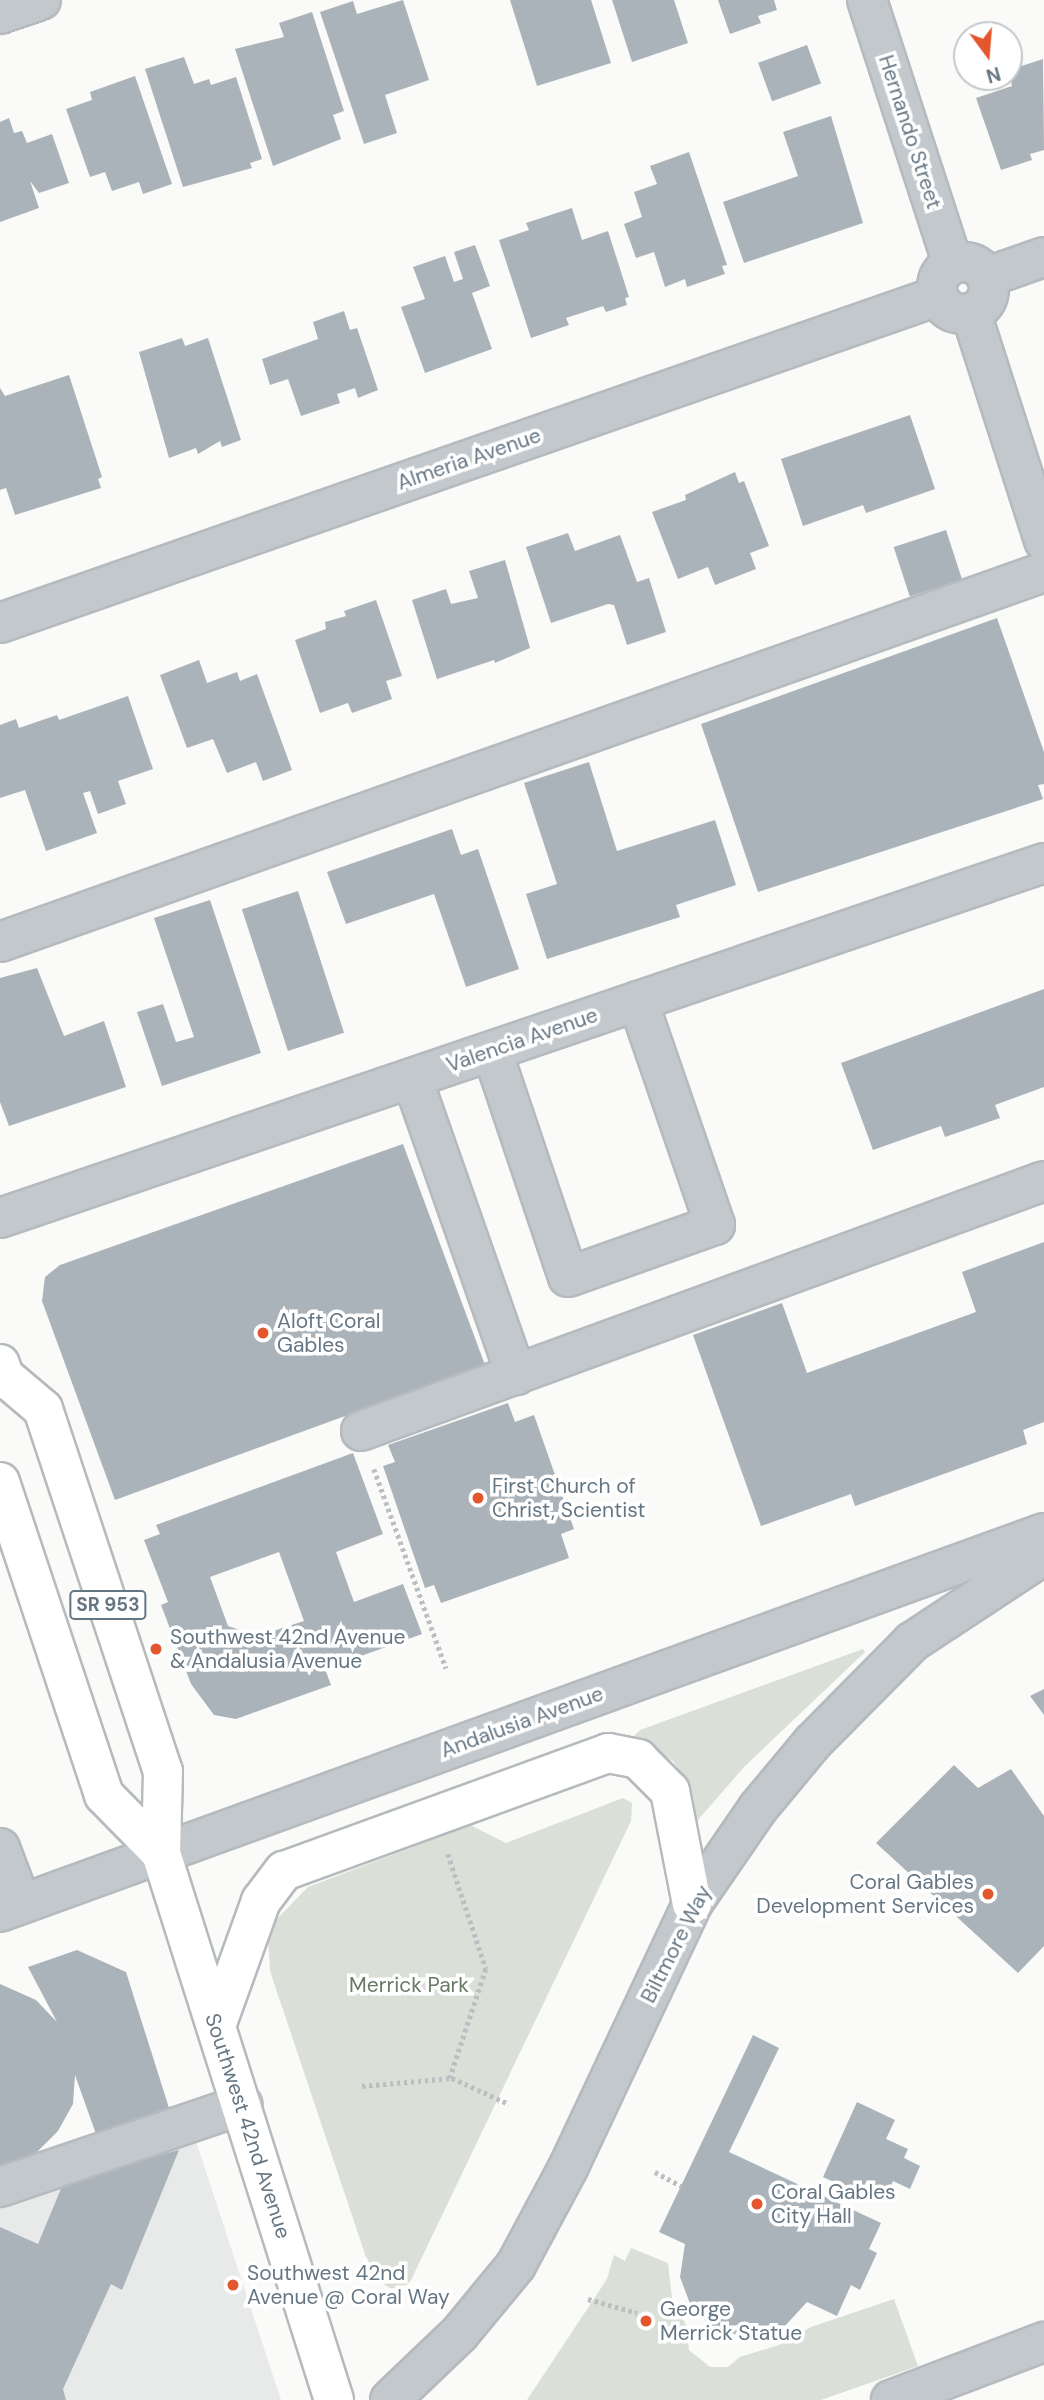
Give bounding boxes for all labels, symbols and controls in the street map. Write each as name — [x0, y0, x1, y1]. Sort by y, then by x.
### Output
north arrow — [953, 21, 1023, 91]
street label: Hernando Street — [873, 52, 947, 212]
text: N — [983, 61, 1003, 89]
street label: Almeria Avenue — [394, 423, 544, 495]
street label: Valencia Avenue — [443, 1002, 601, 1078]
place label: Aloft Coral Gables — [277, 1308, 380, 1358]
marker: Aloft Coral Gables — [255, 1325, 271, 1341]
place label: First Church of Christ, Scientist — [492, 1473, 646, 1523]
marker: First Church of Christ, Scientist — [470, 1490, 486, 1506]
road number: SR 953 — [68, 1590, 148, 1620]
place label: Southwest 42nd Avenue & Andalusia Avenue — [170, 1624, 405, 1674]
marker: Southwest 42nd Avenue & Andalusia Avenue — [148, 1641, 164, 1657]
street label: Andalusia Avenue — [437, 1681, 607, 1763]
place label: Coral Gables Development Services — [756, 1869, 974, 1919]
street label: Biltmore Way — [636, 1881, 716, 2007]
marker: Coral Gables Development Services — [980, 1886, 996, 1902]
park label: Merrick Park — [349, 1972, 469, 1998]
street label: Southwest 42nd Avenue — [200, 2010, 296, 2242]
place label: Coral Gables City Hall — [771, 2179, 896, 2229]
marker: Coral Gables City Hall — [749, 2196, 765, 2212]
place label: Southwest 42nd Avenue @ Coral Way — [247, 2260, 450, 2310]
marker: Southwest 42nd Avenue @ Coral Way — [225, 2277, 241, 2293]
place label: George Merrick Statue — [660, 2296, 802, 2346]
marker: George Merrick Statue — [638, 2313, 654, 2329]

